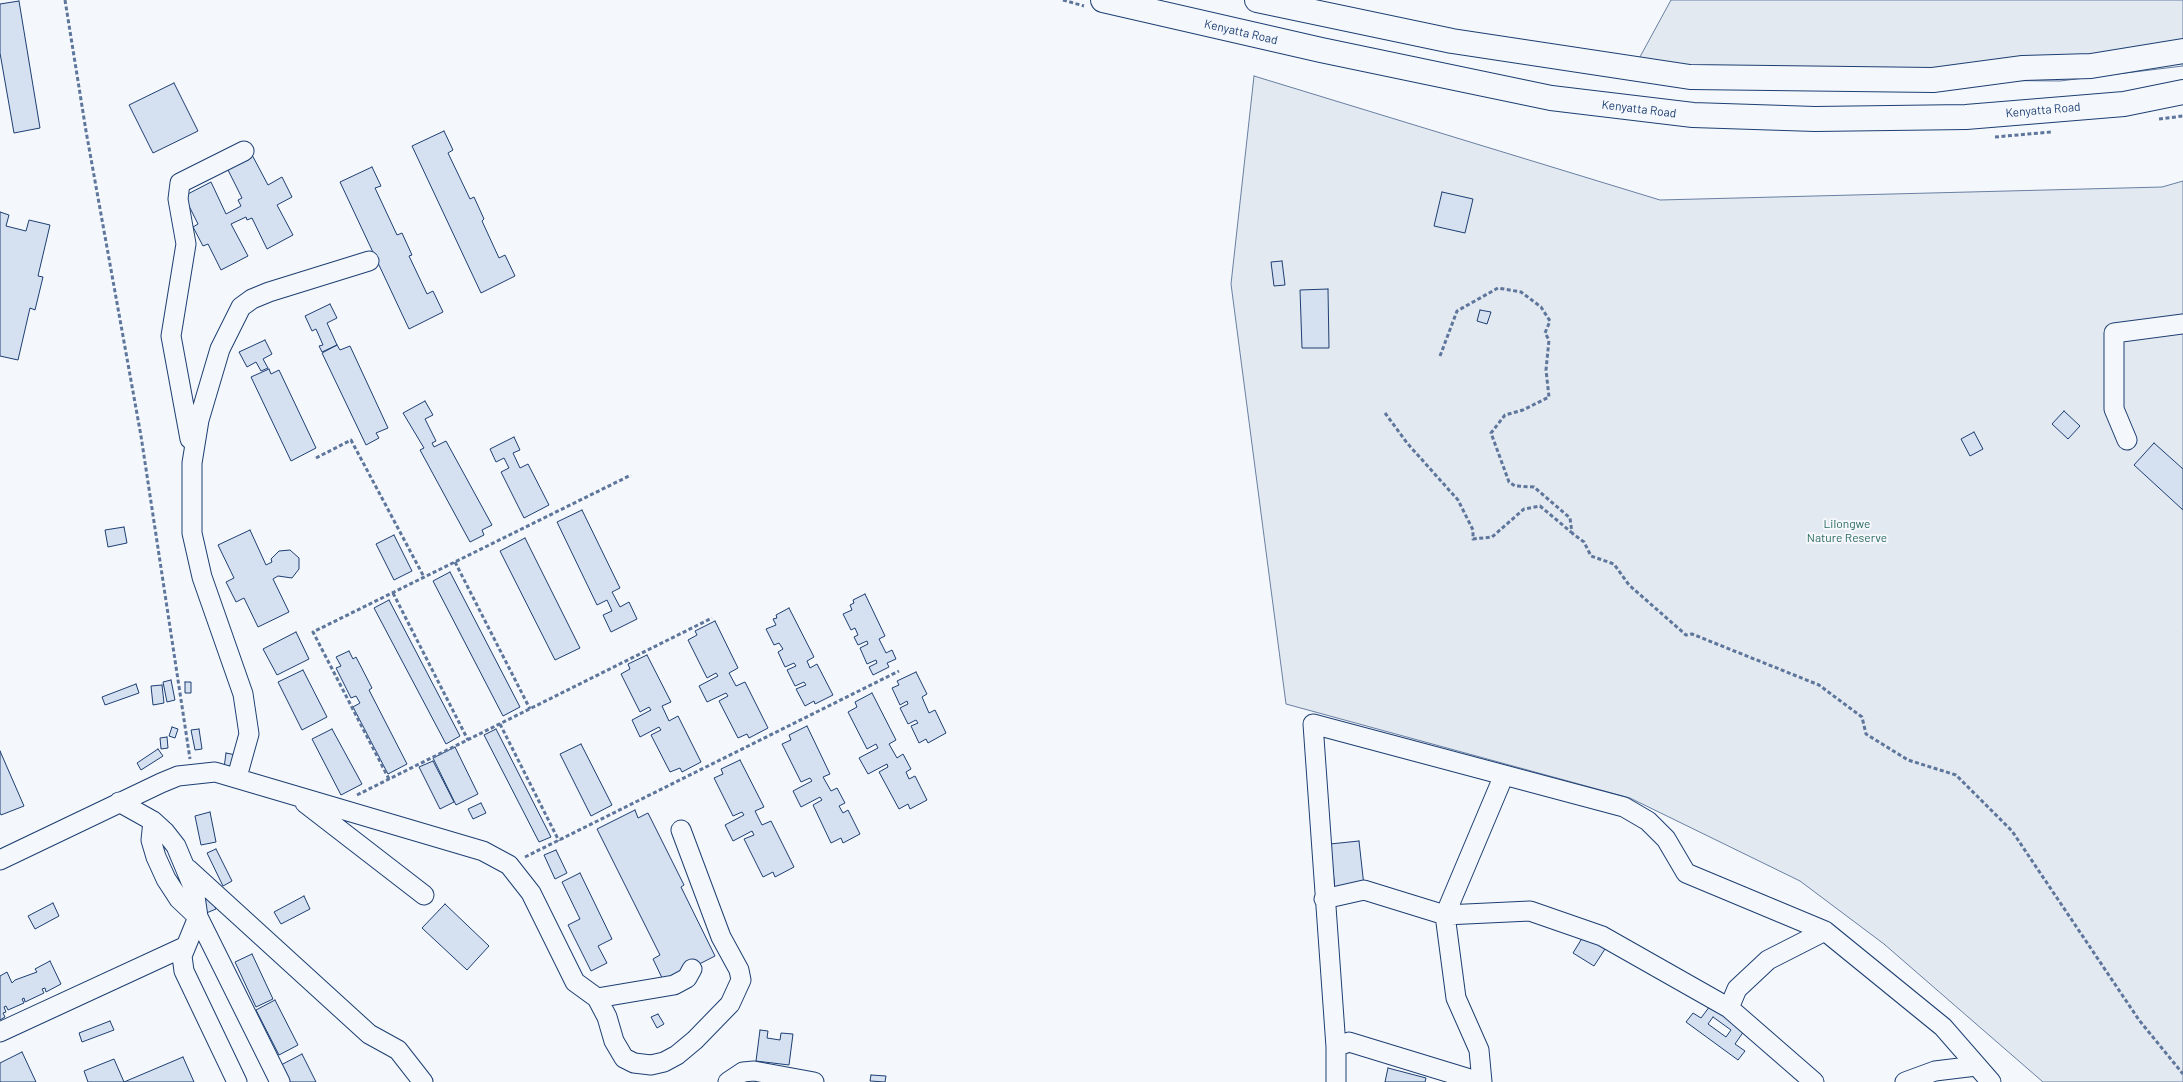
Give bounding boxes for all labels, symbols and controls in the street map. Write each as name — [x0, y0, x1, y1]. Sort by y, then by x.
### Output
street label: Kenyatta Road — [1203, 17, 1279, 47]
street label: Kenyatta Road — [1601, 97, 1677, 121]
street label: Kenyatta Road — [2005, 100, 2081, 120]
park label: Lilongwe Nature Reserve — [1807, 517, 1887, 545]

